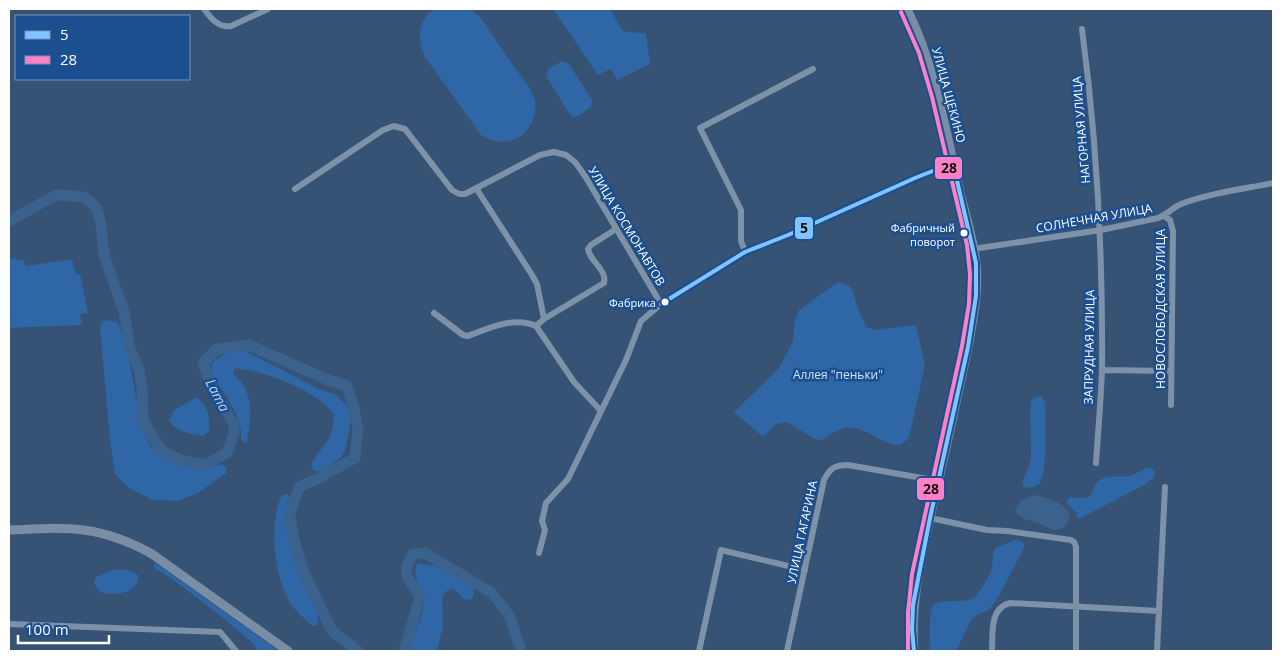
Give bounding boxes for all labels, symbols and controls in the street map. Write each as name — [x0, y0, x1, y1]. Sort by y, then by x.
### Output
legend — [15, 15, 190, 80]
text: 5 — [60, 24, 69, 44]
street label: УЛИЦА ЩЕКИНО — [928, 45, 970, 145]
text: 28 — [60, 49, 77, 69]
street label: НАГОРНАЯ УЛИЦА — [1068, 75, 1094, 184]
line badge: 28 — [934, 156, 963, 180]
text: 28 — [941, 158, 957, 177]
street label: УЛИЦА КОСМОНАВТОВ — [584, 163, 670, 289]
street label: СОЛНЕЧНАЯ УЛИЦА — [1035, 199, 1154, 237]
line badge: 5 — [794, 216, 814, 240]
text: 5 — [800, 218, 808, 237]
place label: Фабричный поворот — [891, 220, 955, 249]
marker: Фабричный поворот — [959, 228, 969, 238]
street label: НОВОСЛОБОДСКАЯ УЛИЦА — [1152, 229, 1169, 389]
street label: ЗАПРУДНАЯ УЛИЦА — [1080, 289, 1099, 404]
place label: Фабрика — [609, 295, 656, 310]
marker: Фабрика — [660, 297, 670, 307]
park label: Аллея "пеньки" — [793, 366, 883, 383]
water label: Lama — [201, 375, 235, 415]
line badge: 28 — [916, 477, 945, 501]
street label: УЛИЦА ГАГАРИНА — [783, 479, 821, 585]
text: 28 — [923, 479, 939, 498]
scale bar — [18, 612, 109, 644]
text: 100 m — [25, 619, 69, 639]

